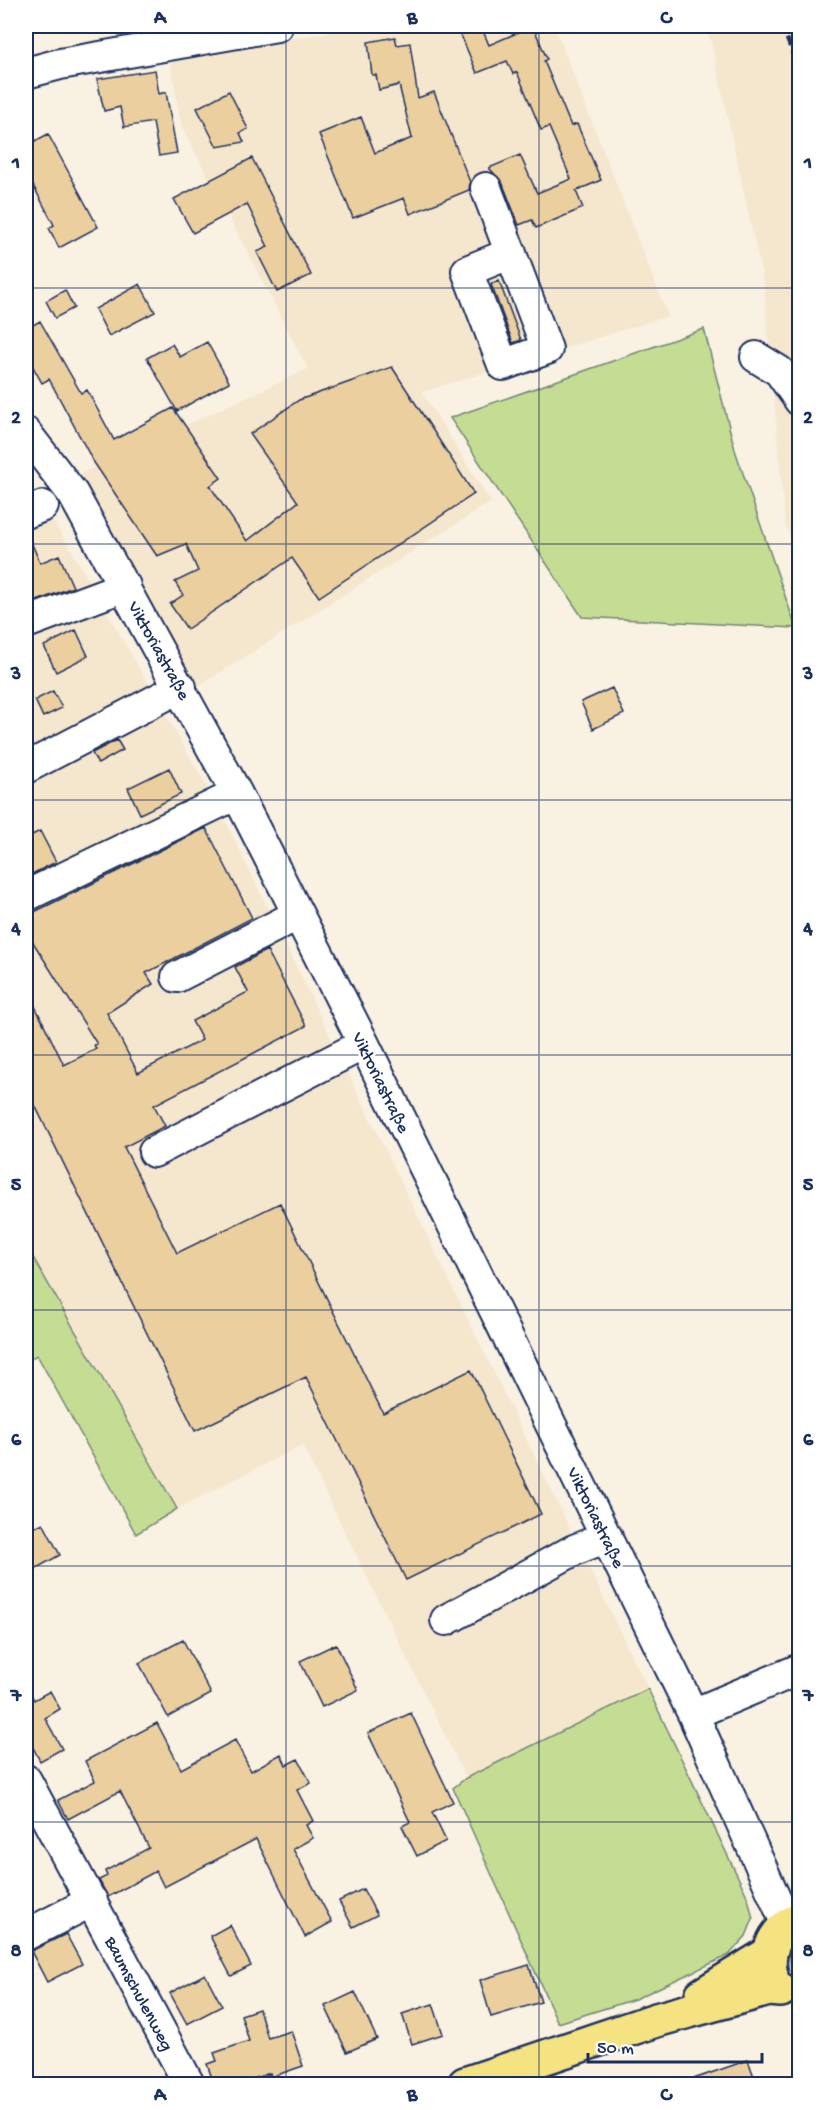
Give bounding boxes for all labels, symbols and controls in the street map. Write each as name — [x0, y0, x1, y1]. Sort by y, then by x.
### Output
text: A — [153, 8, 168, 31]
text: B — [406, 8, 418, 31]
text: C — [660, 8, 674, 31]
text: 1 — [11, 153, 20, 176]
text: 1 — [803, 153, 812, 176]
text: 2 — [11, 408, 21, 431]
text: 2 — [803, 408, 813, 431]
street label: Viktoriastraße — [122, 597, 194, 705]
text: 3 — [10, 664, 21, 687]
text: 3 — [802, 664, 813, 687]
text: 4 — [10, 919, 21, 942]
text: 4 — [802, 919, 813, 942]
street label: Viktoriastraße — [346, 1028, 413, 1138]
text: 5 — [11, 1175, 22, 1198]
text: 5 — [803, 1175, 814, 1198]
text: 6 — [11, 1430, 22, 1453]
text: 6 — [803, 1430, 814, 1453]
street label: Viktoriastraße — [561, 1463, 628, 1573]
text: 7 — [10, 1686, 23, 1709]
text: 7 — [802, 1686, 815, 1709]
street label: Baumschulenweg — [98, 1932, 177, 2055]
text: 8 — [11, 1941, 22, 1964]
text: 8 — [803, 1941, 814, 1964]
scale bar — [588, 2026, 762, 2064]
text: 50 m — [597, 2039, 634, 2060]
text: A — [153, 2085, 168, 2108]
text: B — [406, 2085, 418, 2108]
text: C — [660, 2085, 674, 2108]

